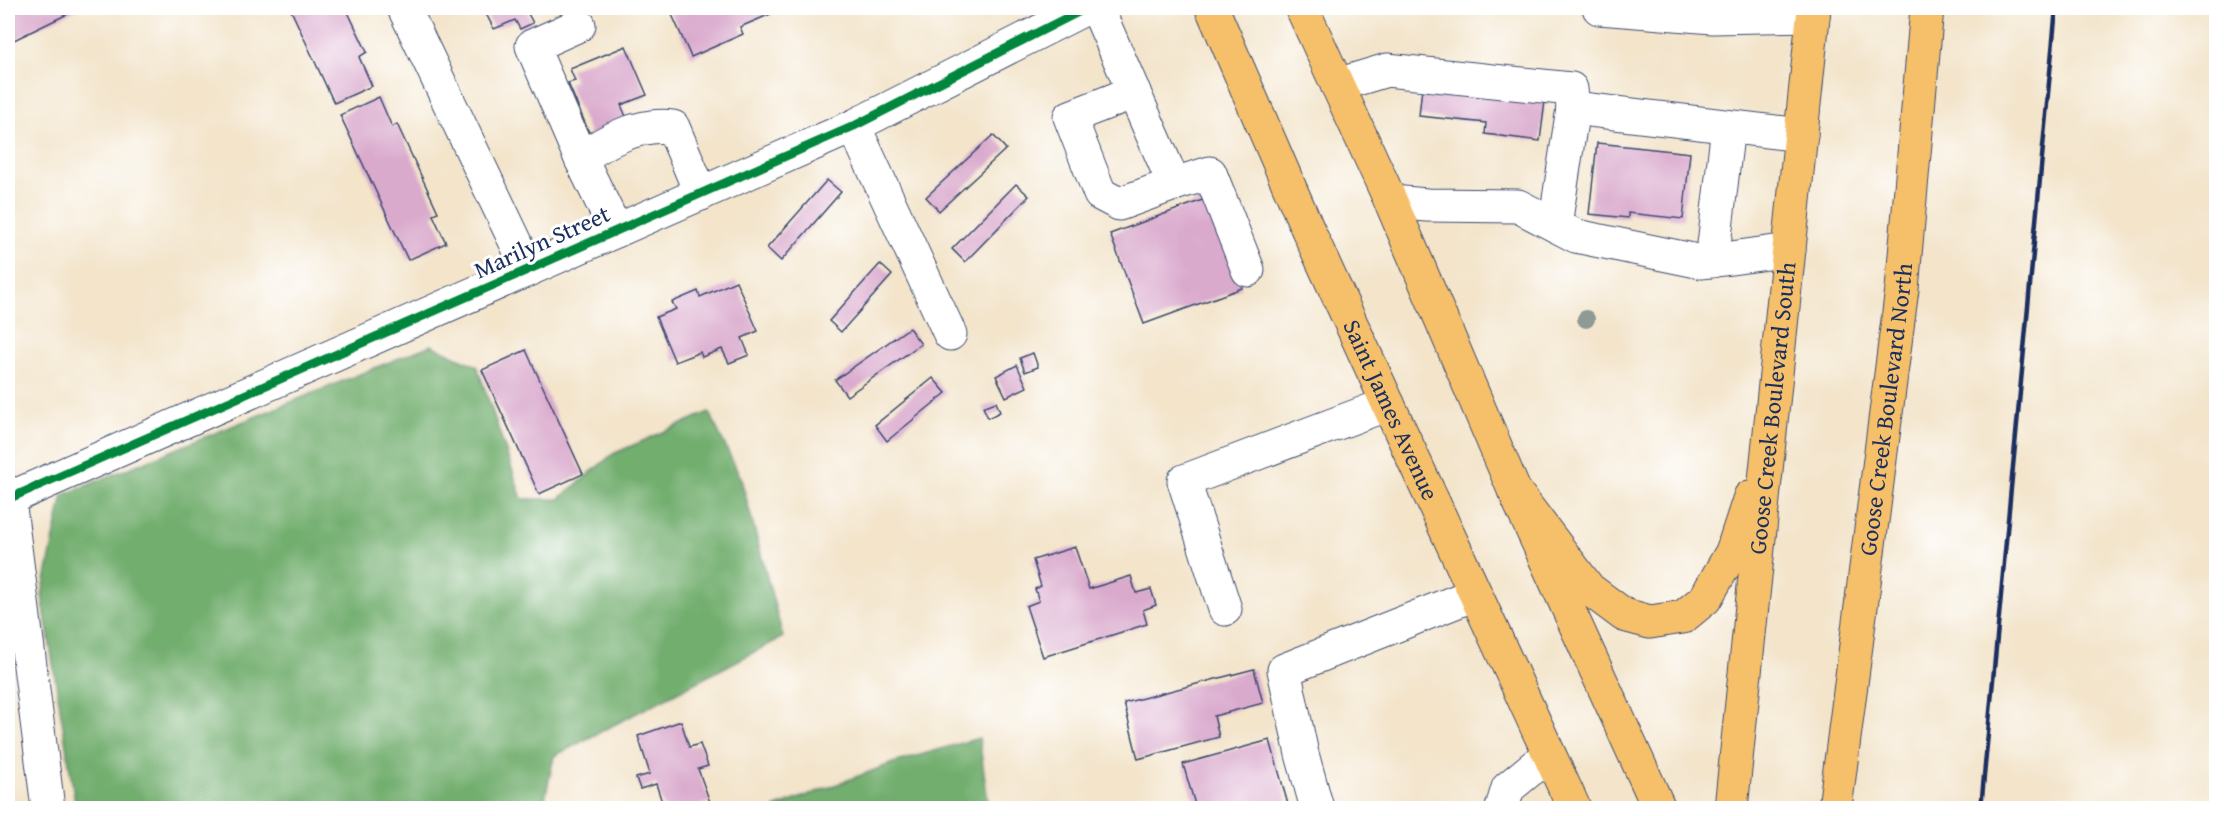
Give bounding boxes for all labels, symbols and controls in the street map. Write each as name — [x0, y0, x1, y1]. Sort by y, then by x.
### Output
street label: Marilyn Street — [468, 196, 616, 287]
street label: Goose Creek Boulevard South — [1739, 260, 1805, 556]
street label: Goose Creek Boulevard North — [1850, 261, 1921, 558]
street label: Saint James Avenue — [1335, 314, 1448, 506]

